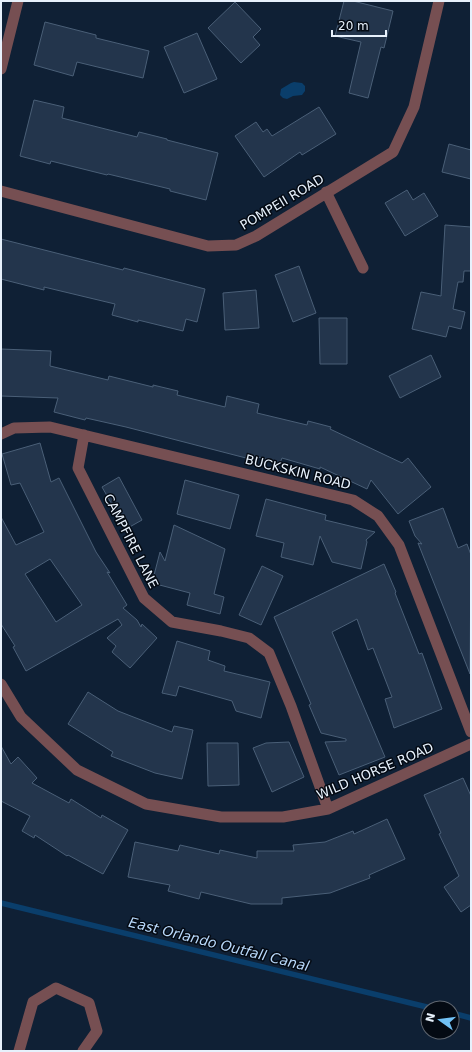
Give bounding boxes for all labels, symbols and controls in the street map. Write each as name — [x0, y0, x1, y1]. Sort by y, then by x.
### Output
scale bar — [332, 12, 386, 38]
text: 20 m — [338, 19, 369, 33]
street label: POMPEII ROAD — [237, 171, 327, 233]
street label: BUCKSKIN ROAD — [244, 452, 352, 492]
street label: CAMPFIRE LANE — [101, 491, 161, 591]
street label: WILD HORSE ROAD — [314, 740, 436, 802]
water label: East Orlando Outfall Canal — [127, 914, 311, 974]
north arrow — [420, 1000, 460, 1040]
text: N — [423, 1012, 438, 1024]

